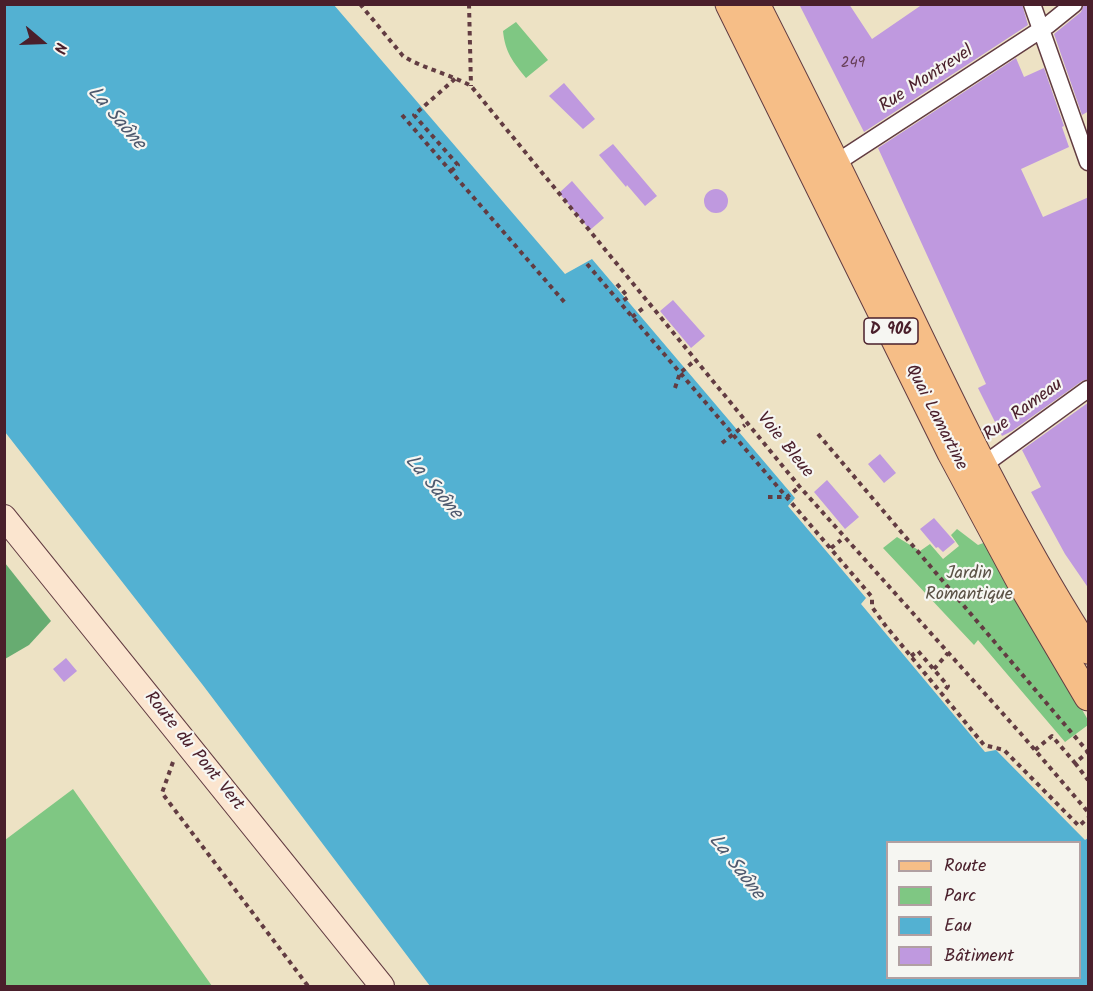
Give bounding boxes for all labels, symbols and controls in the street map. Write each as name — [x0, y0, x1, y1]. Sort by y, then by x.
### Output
north arrow — [12, 12, 72, 72]
text: N — [46, 39, 73, 57]
street label: Rue Montrevel — [876, 42, 978, 118]
house number: 249 — [841, 55, 865, 73]
water label: La Saône — [81, 82, 149, 156]
road number: D 906 — [864, 318, 918, 344]
street label: Quai Lamartine — [899, 361, 971, 475]
street label: Rue Rameau — [980, 375, 1068, 447]
street label: Voie Bleue — [751, 409, 817, 483]
water label: La Saône — [398, 451, 466, 525]
park label: Jardin Romantique — [925, 564, 1013, 606]
street label: Route du Pont Vert — [138, 688, 248, 816]
water label: La Saône — [702, 830, 768, 906]
legend — [886, 841, 1081, 979]
text: Route — [944, 852, 986, 881]
text: Parc — [944, 882, 976, 911]
text: Eau — [944, 912, 972, 941]
text: Bâtiment — [944, 942, 1014, 971]

